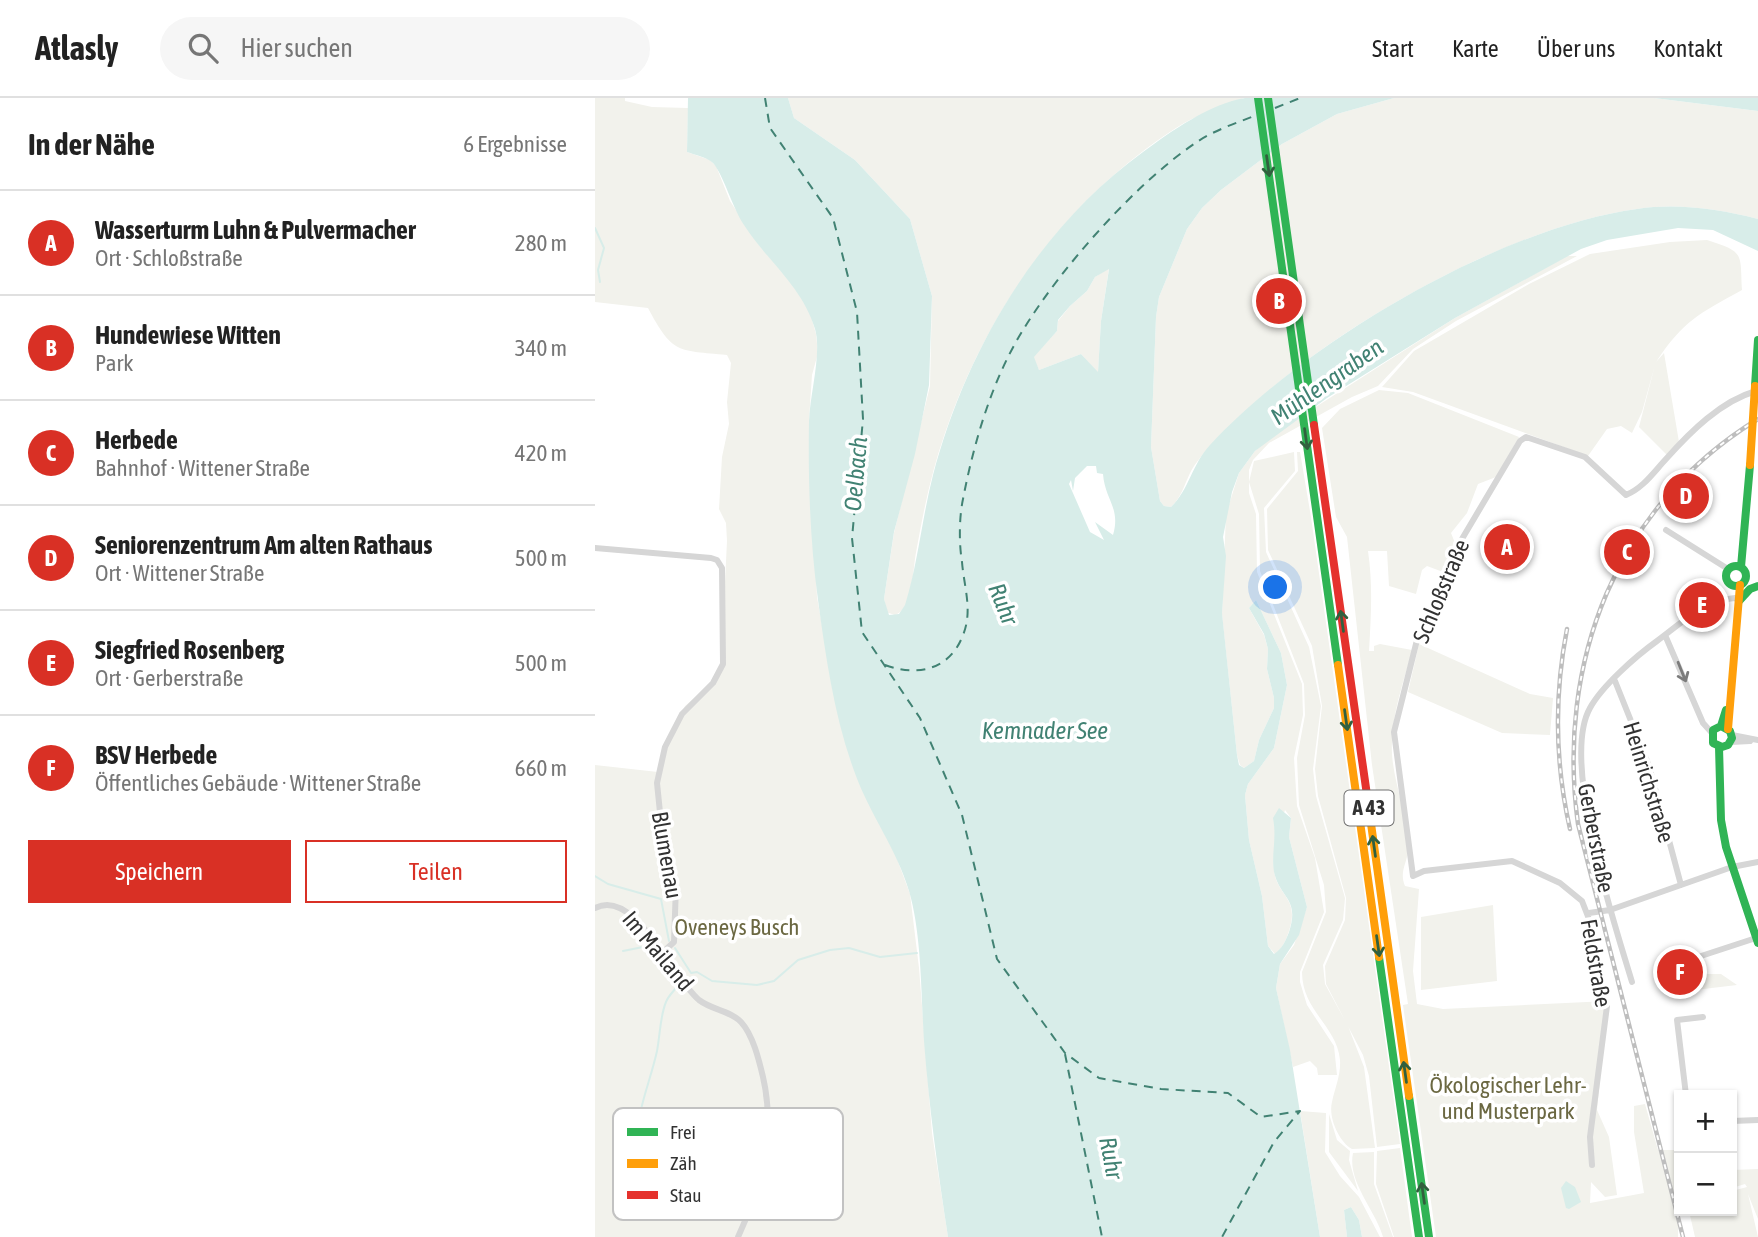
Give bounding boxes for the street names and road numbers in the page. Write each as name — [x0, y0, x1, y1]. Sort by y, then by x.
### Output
street label: Schloßstraße — [1408, 535, 1474, 647]
street label: Heinrichstraße — [1618, 718, 1680, 846]
street label: Gerberstraße — [1573, 781, 1619, 895]
road number: A 43 — [1345, 790, 1393, 826]
street label: Blumenau — [647, 809, 687, 901]
street label: Im Mailand — [617, 906, 699, 996]
street label: Feldstraße — [1575, 917, 1617, 1009]

